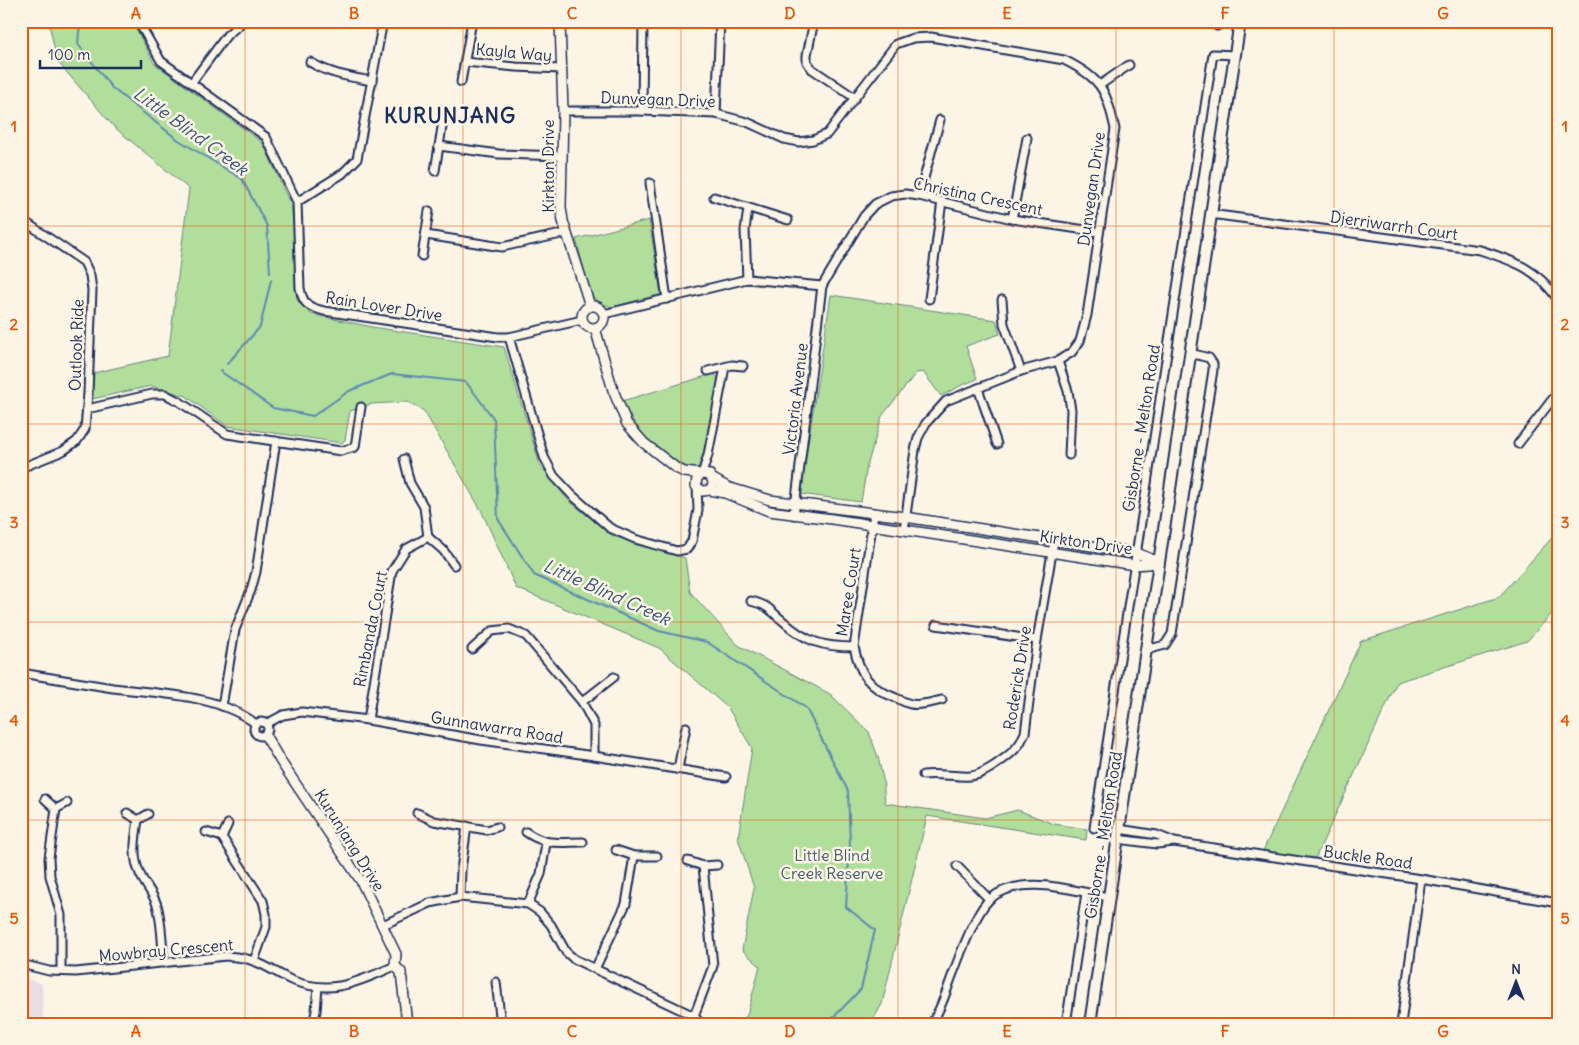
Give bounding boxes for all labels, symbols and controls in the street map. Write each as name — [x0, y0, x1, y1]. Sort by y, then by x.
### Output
text: A — [131, 3, 141, 23]
text: B — [349, 3, 360, 23]
text: C — [567, 3, 578, 23]
text: D — [784, 3, 796, 23]
text: E — [1002, 3, 1012, 23]
text: F — [1220, 3, 1230, 23]
text: G — [1437, 3, 1449, 23]
scale bar — [40, 38, 141, 70]
street label: Kayla Way — [475, 39, 553, 65]
text: 100 m — [48, 45, 90, 64]
water label: Little Blind Creek — [129, 82, 254, 181]
street label: Dunvegan Drive — [600, 87, 716, 111]
district label: KURUNJANG — [384, 102, 516, 129]
text: 1 — [11, 116, 17, 136]
text: 1 — [1562, 116, 1568, 136]
street label: Kirkton Drive — [538, 119, 558, 213]
street label: Dunvegan Drive — [1073, 131, 1109, 247]
street label: Christina Crescent — [912, 173, 1045, 220]
street label: Djerriwarrh Court — [1329, 206, 1460, 244]
street label: Rain Lover Drive — [324, 287, 444, 325]
street label: Outlook Ride — [64, 298, 88, 392]
text: 2 — [10, 314, 19, 334]
text: 2 — [1561, 314, 1570, 334]
street label: Victoria Avenue — [778, 342, 812, 456]
street label: Gisborne - Melton Road — [1118, 343, 1164, 513]
text: 3 — [9, 512, 19, 532]
text: 3 — [1560, 512, 1570, 532]
street label: Kirkton Drive — [1038, 526, 1134, 558]
street label: Maree Court — [831, 546, 865, 638]
water label: Little Blind Creek — [540, 554, 676, 631]
street label: Rimbanda Court — [349, 569, 391, 689]
street label: Roderick Drive — [999, 625, 1035, 731]
street label: Gunnawarra Road — [429, 707, 565, 747]
text: 4 — [9, 710, 19, 730]
text: 4 — [1560, 710, 1570, 730]
street label: Gisborne - Melton Road — [1080, 750, 1126, 920]
street label: Kurunjang Drive — [311, 785, 389, 895]
street label: Buckle Road — [1322, 841, 1414, 873]
park label: Little Blind Creek Reserve — [781, 845, 883, 883]
text: 5 — [9, 908, 19, 928]
text: 5 — [1560, 908, 1570, 928]
street label: Mowbray Crescent — [98, 934, 235, 966]
north arrow — [1492, 958, 1542, 1008]
text: N — [1511, 960, 1521, 978]
text: A — [131, 1021, 141, 1041]
text: B — [349, 1021, 360, 1041]
text: C — [567, 1021, 578, 1041]
text: D — [784, 1021, 796, 1041]
text: E — [1002, 1021, 1012, 1041]
text: F — [1220, 1021, 1230, 1041]
text: G — [1437, 1021, 1449, 1041]

